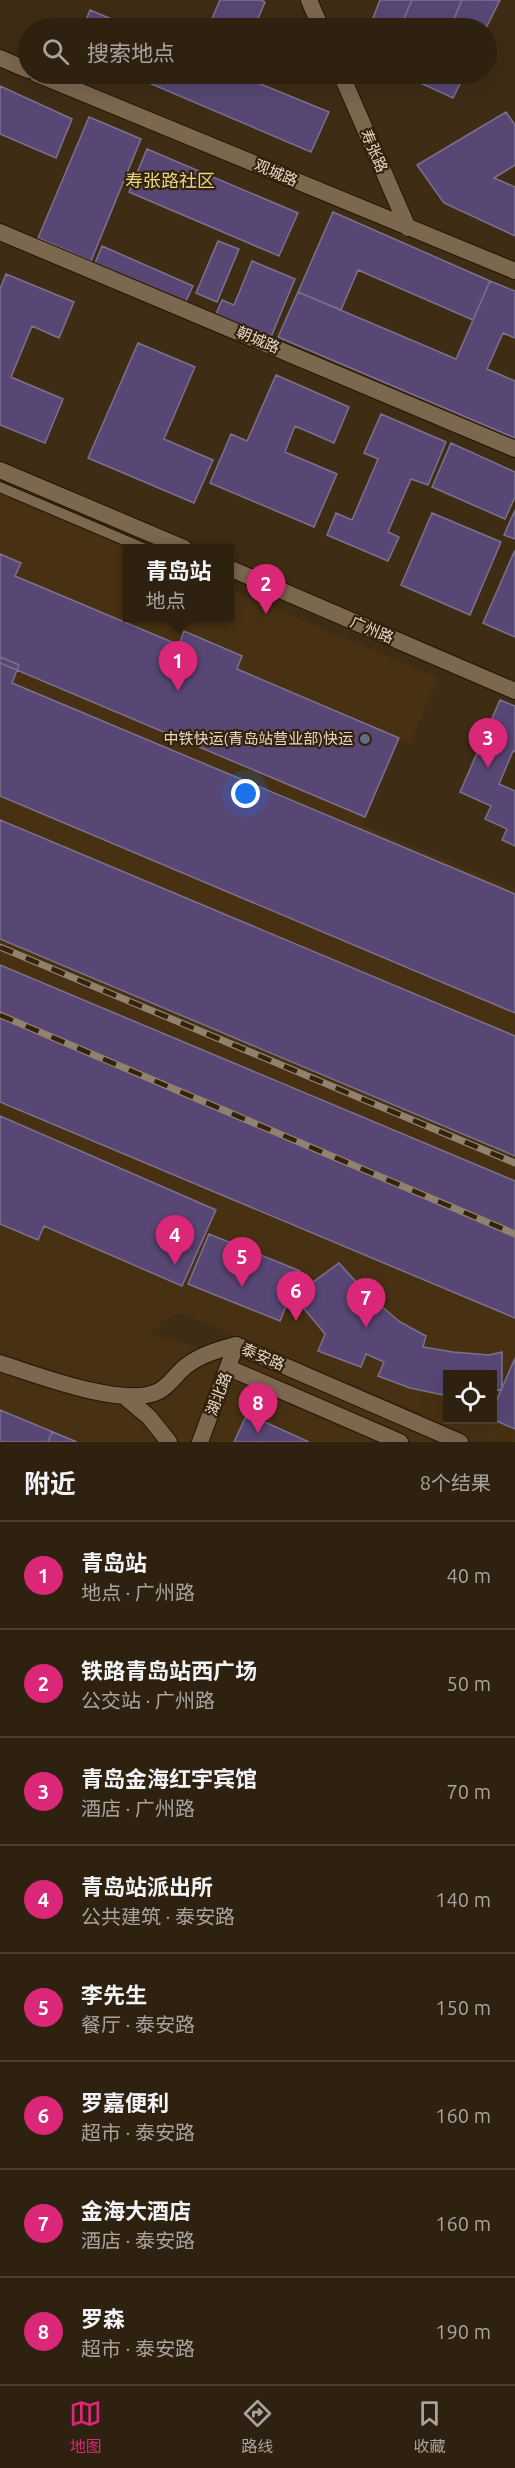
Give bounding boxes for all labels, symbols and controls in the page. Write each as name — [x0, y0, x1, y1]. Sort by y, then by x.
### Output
search box — [18, 18, 497, 84]
icon: search — [39, 35, 72, 68]
text: 搜索地点 — [87, 40, 175, 65]
street label: 寿张路 — [358, 127, 391, 175]
street label: 观城路 — [252, 156, 300, 189]
district label: 寿张路社区 — [125, 170, 215, 190]
street label: 朝城路 — [234, 323, 282, 356]
popup — [123, 544, 234, 622]
text: 青岛站 — [145, 558, 212, 583]
pin: 2 — [246, 564, 286, 614]
text: 地点 — [145, 589, 185, 612]
street label: 广州路 — [348, 613, 396, 646]
pin: 1 — [158, 642, 198, 691]
pin: 3 — [468, 718, 508, 768]
place label: 中铁快运(青岛站营业部)快运 — [164, 730, 353, 747]
marker: 中铁快运(青岛站营业部)快运 — [358, 732, 372, 746]
your location — [231, 779, 260, 808]
pin: 4 — [156, 1216, 195, 1265]
pin: 5 — [222, 1238, 262, 1287]
pin: 6 — [276, 1272, 316, 1321]
pin: 7 — [346, 1278, 386, 1328]
street label: 泰安路 — [239, 1340, 287, 1373]
street label: 湖北路 — [203, 1370, 235, 1418]
map controls — [443, 1370, 497, 1424]
button: locate — [443, 1370, 497, 1424]
pin: 8 — [238, 1384, 278, 1433]
text: 附近 — [24, 1469, 76, 1498]
text: 8个结果 — [420, 1471, 491, 1494]
text: 青岛站 — [81, 1550, 147, 1575]
text: 1 — [38, 1564, 49, 1587]
text: 40 m — [447, 1564, 491, 1587]
text: 地点 · 广州路 — [81, 1581, 195, 1604]
text: 铁路青岛站西广场 — [81, 1658, 257, 1683]
text: 2 — [38, 1672, 49, 1695]
text: 50 m — [447, 1672, 491, 1695]
text: 公交站 · 广州路 — [81, 1689, 215, 1712]
text: 青岛金海红宇宾馆 — [81, 1766, 257, 1791]
text: 3 — [38, 1780, 49, 1803]
text: 70 m — [447, 1780, 491, 1803]
text: 酒店 · 广州路 — [81, 1797, 195, 1820]
text: 青岛站派出所 — [81, 1874, 213, 1899]
text: 4 — [38, 1888, 49, 1911]
text: 140 m — [435, 1888, 491, 1911]
text: 公共建筑 · 泰安路 — [81, 1905, 235, 1928]
text: 李先生 — [81, 1982, 147, 2007]
text: 5 — [38, 1996, 49, 2019]
text: 150 m — [435, 1996, 491, 2019]
text: 餐厅 · 泰安路 — [81, 2013, 195, 2036]
text: 罗嘉便利 — [81, 2090, 169, 2115]
text: 6 — [38, 2104, 49, 2127]
text: 160 m — [435, 2104, 491, 2127]
text: 超市 · 泰安路 — [81, 2121, 195, 2144]
text: 金海大酒店 — [81, 2198, 191, 2223]
text: 7 — [38, 2212, 49, 2235]
text: 160 m — [435, 2212, 491, 2235]
text: 酒店 · 泰安路 — [81, 2229, 195, 2252]
text: 罗森 — [81, 2306, 125, 2331]
text: 8 — [38, 2320, 49, 2343]
text: 190 m — [435, 2320, 491, 2343]
text: 超市 · 泰安路 — [81, 2337, 195, 2360]
tab: 地图 — [69, 2397, 102, 2457]
tab: 路线 — [241, 2397, 274, 2457]
tab: 收藏 — [413, 2397, 446, 2457]

